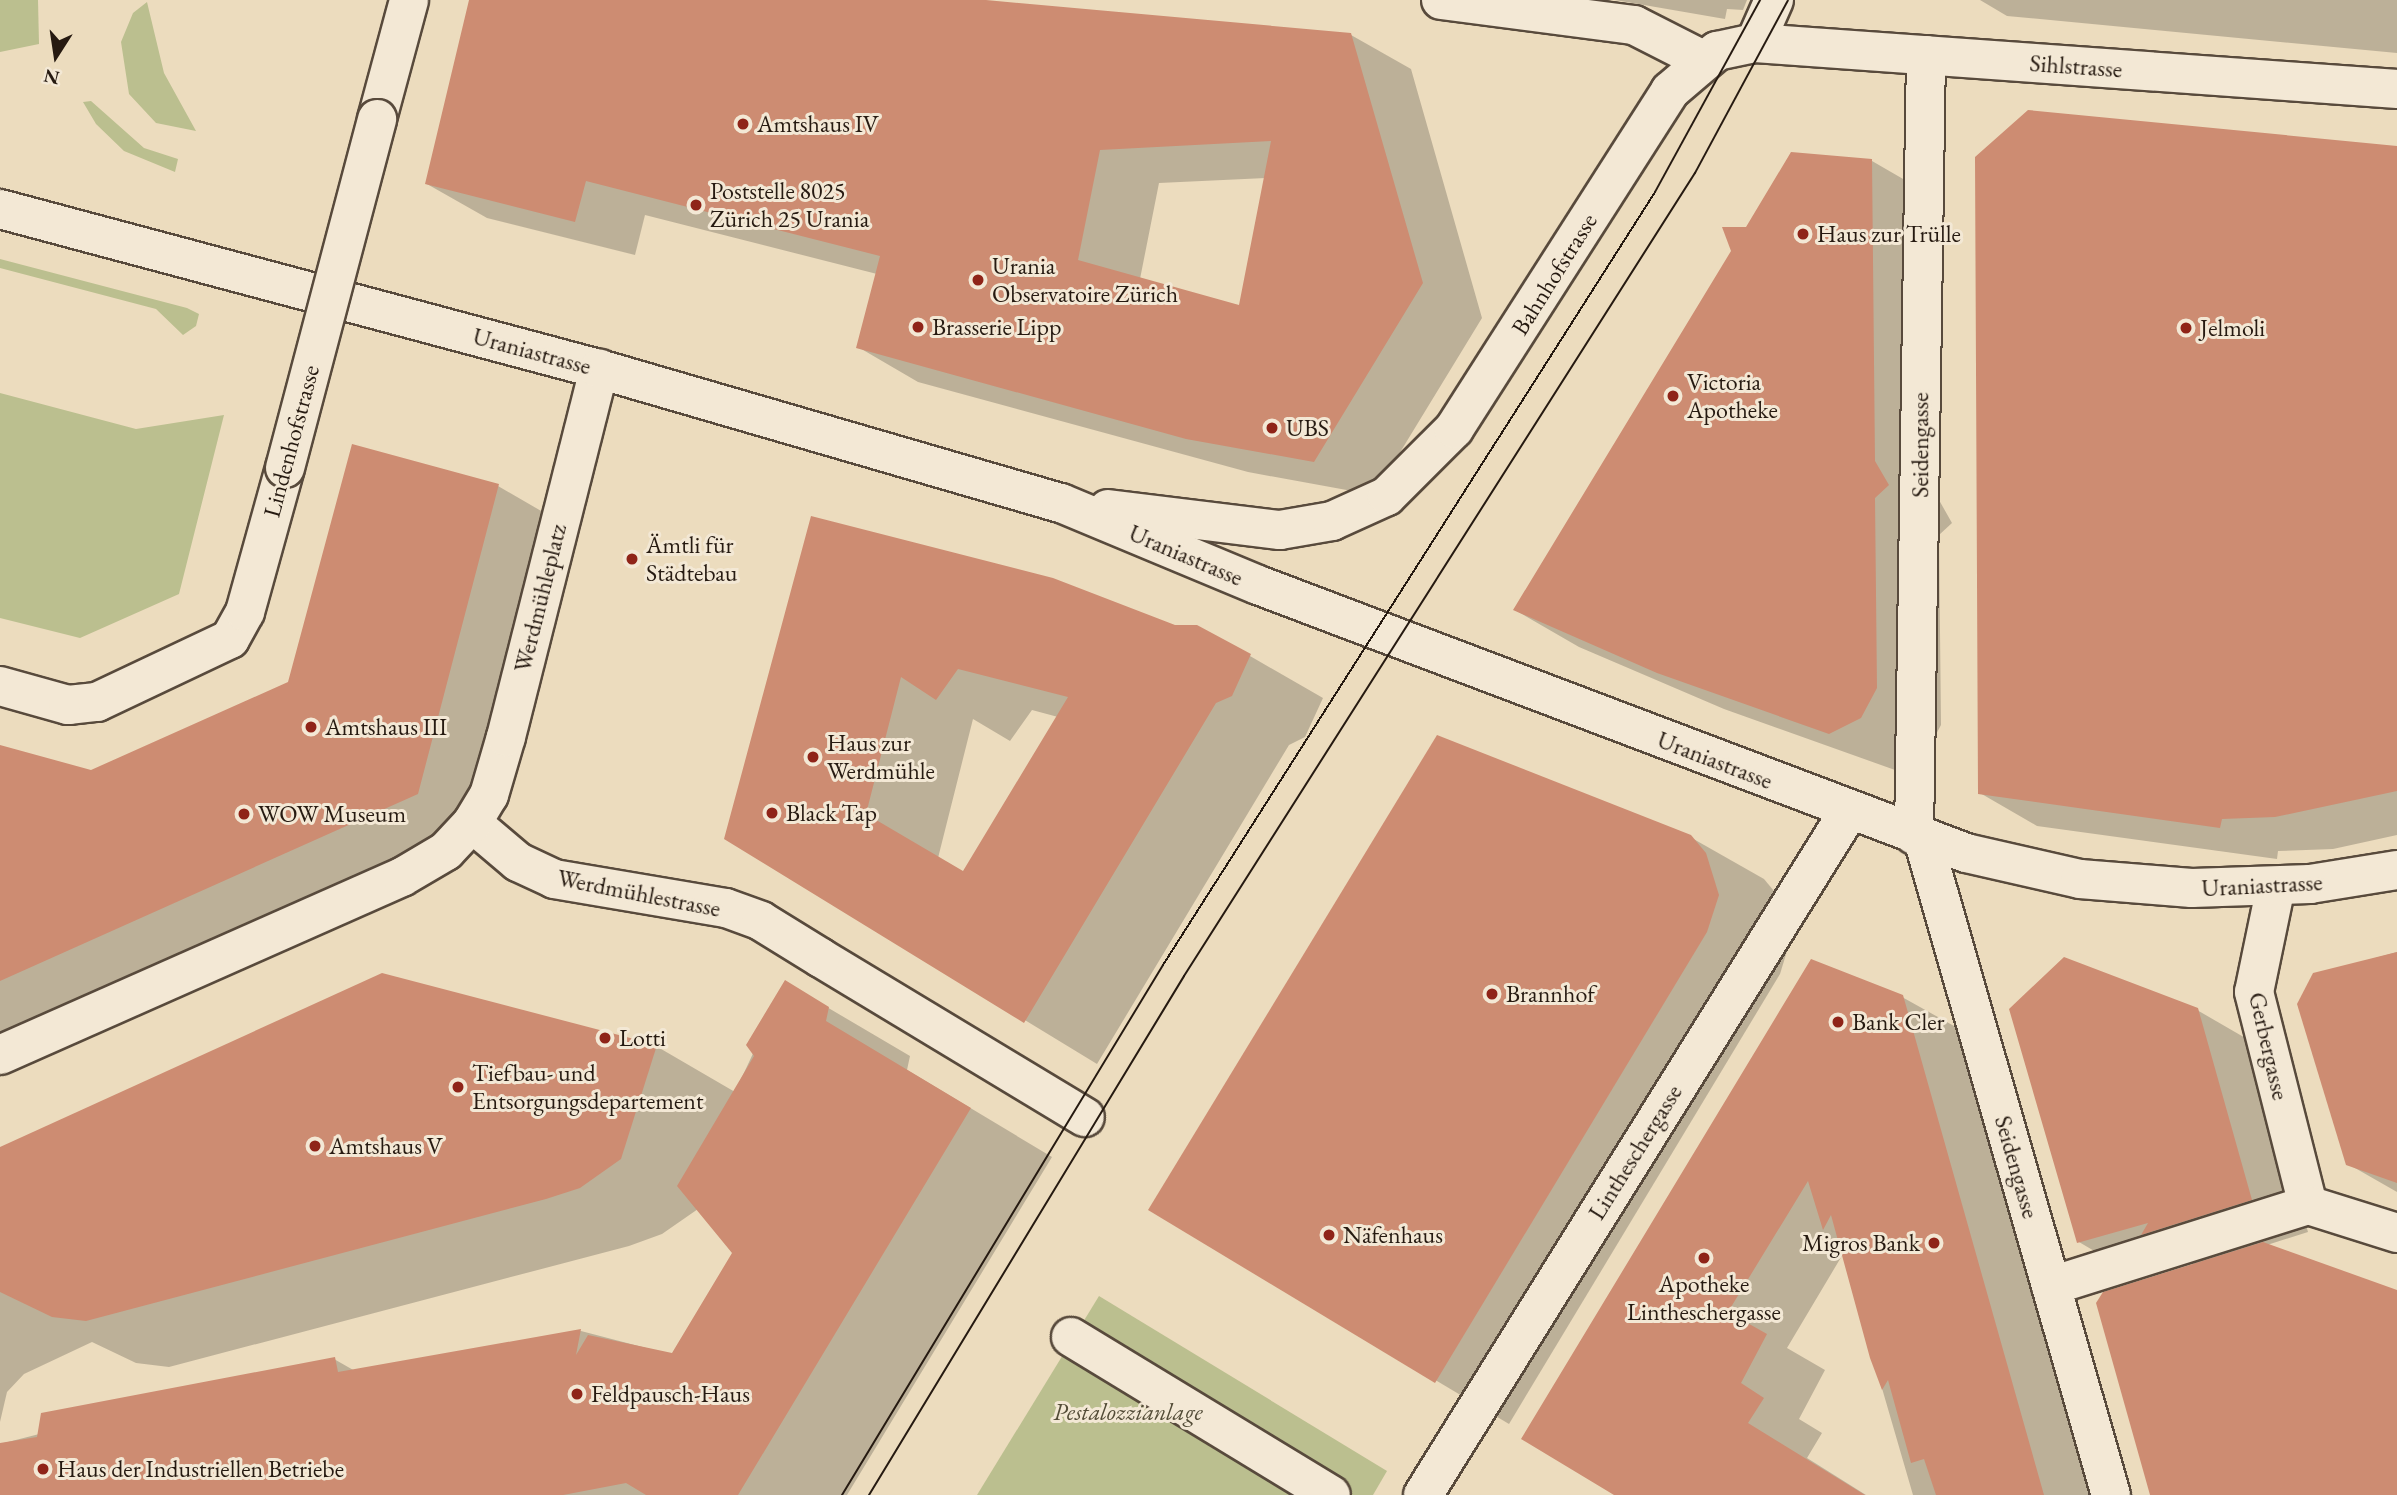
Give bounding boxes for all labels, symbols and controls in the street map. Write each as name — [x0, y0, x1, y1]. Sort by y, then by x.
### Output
north arrow — [21, 21, 91, 91]
street label: Sihlstrasse — [2029, 48, 2123, 84]
text: N — [41, 63, 62, 91]
place label: Amtshaus IV — [757, 110, 879, 138]
marker: Amtshaus IV — [735, 116, 751, 132]
place label: Poststelle 8025 Zürich 25 Urania — [710, 177, 869, 233]
marker: Poststelle 8025 Zürich 25 Urania — [688, 197, 704, 213]
street label: Bahnhofstrasse — [1505, 208, 1603, 340]
place label: Haus zur Trülle — [1817, 220, 1961, 248]
marker: Haus zur Trülle — [1795, 226, 1811, 242]
place label: Urania Observatoire Zürich — [992, 252, 1178, 308]
marker: Urania Observatoire Zürich — [970, 272, 986, 288]
place label: Brasserie Lipp — [932, 313, 1061, 341]
place label: Jelmoli — [2200, 314, 2265, 342]
marker: Brasserie Lipp — [910, 319, 926, 335]
marker: Jelmoli — [2178, 320, 2194, 336]
street label: Uraniastrasse — [470, 321, 594, 381]
street label: Lindenhofstrasse — [257, 362, 325, 520]
place label: Victoria Apotheke — [1687, 368, 1778, 424]
marker: Victoria Apotheke — [1665, 388, 1681, 404]
street label: Seidengasse — [1906, 392, 1934, 498]
place label: UBS — [1286, 414, 1329, 442]
marker: UBS — [1264, 420, 1280, 436]
street label: Uraniastrasse — [1125, 518, 1247, 592]
street label: Werdmühleplatz — [508, 521, 572, 675]
place label: Ämtli für Städtebau — [646, 531, 737, 587]
marker: Ämtli für Städtebau — [624, 551, 640, 567]
place label: Amtshaus III — [325, 713, 447, 741]
marker: Amtshaus III — [303, 719, 319, 735]
street label: Uraniastrasse — [1653, 725, 1777, 795]
place label: Haus zur Werdmühle — [827, 729, 935, 785]
marker: Haus zur Werdmühle — [805, 749, 821, 765]
place label: Black Tap — [786, 799, 877, 827]
place label: WOW Museum — [258, 800, 406, 828]
marker: Black Tap — [764, 805, 780, 821]
marker: WOW Museum — [236, 806, 252, 822]
street label: Werdmühlestrasse — [555, 863, 723, 923]
street label: Uraniastrasse — [2201, 867, 2323, 903]
place label: Brannhof — [1506, 980, 1595, 1008]
marker: Brannhof — [1484, 986, 1500, 1002]
street label: Gerbergasse — [2243, 989, 2295, 1103]
place label: Bank Cler — [1852, 1008, 1945, 1036]
marker: Bank Cler — [1830, 1014, 1846, 1030]
place label: Lotti — [619, 1024, 666, 1052]
marker: Lotti — [597, 1030, 613, 1046]
place label: Tiefbau- und Entsorgungsdepartement — [472, 1059, 704, 1115]
marker: Tiefbau- und Entsorgungsdepartement — [450, 1079, 466, 1095]
street label: Lintheschergasse — [1582, 1079, 1688, 1225]
street label: Seidengasse — [1989, 1112, 2045, 1222]
place label: Amtshaus V — [329, 1132, 443, 1160]
marker: Amtshaus V — [307, 1138, 323, 1154]
place label: Näfenhaus — [1343, 1221, 1443, 1249]
marker: Näfenhaus — [1321, 1227, 1337, 1243]
place label: Migros Bank — [1802, 1229, 1920, 1257]
marker: Migros Bank — [1926, 1235, 1942, 1251]
marker: Apotheke Lintheschergasse — [1696, 1250, 1712, 1266]
place label: Apotheke Lintheschergasse — [1627, 1270, 1781, 1326]
place label: Feldpausch-Haus — [591, 1380, 750, 1408]
marker: Feldpausch-Haus — [569, 1386, 585, 1402]
park label: Pestalozzianlage — [1053, 1398, 1203, 1426]
place label: Haus der Industriellen Betriebe — [57, 1455, 344, 1483]
marker: Haus der Industriellen Betriebe — [35, 1461, 51, 1477]

